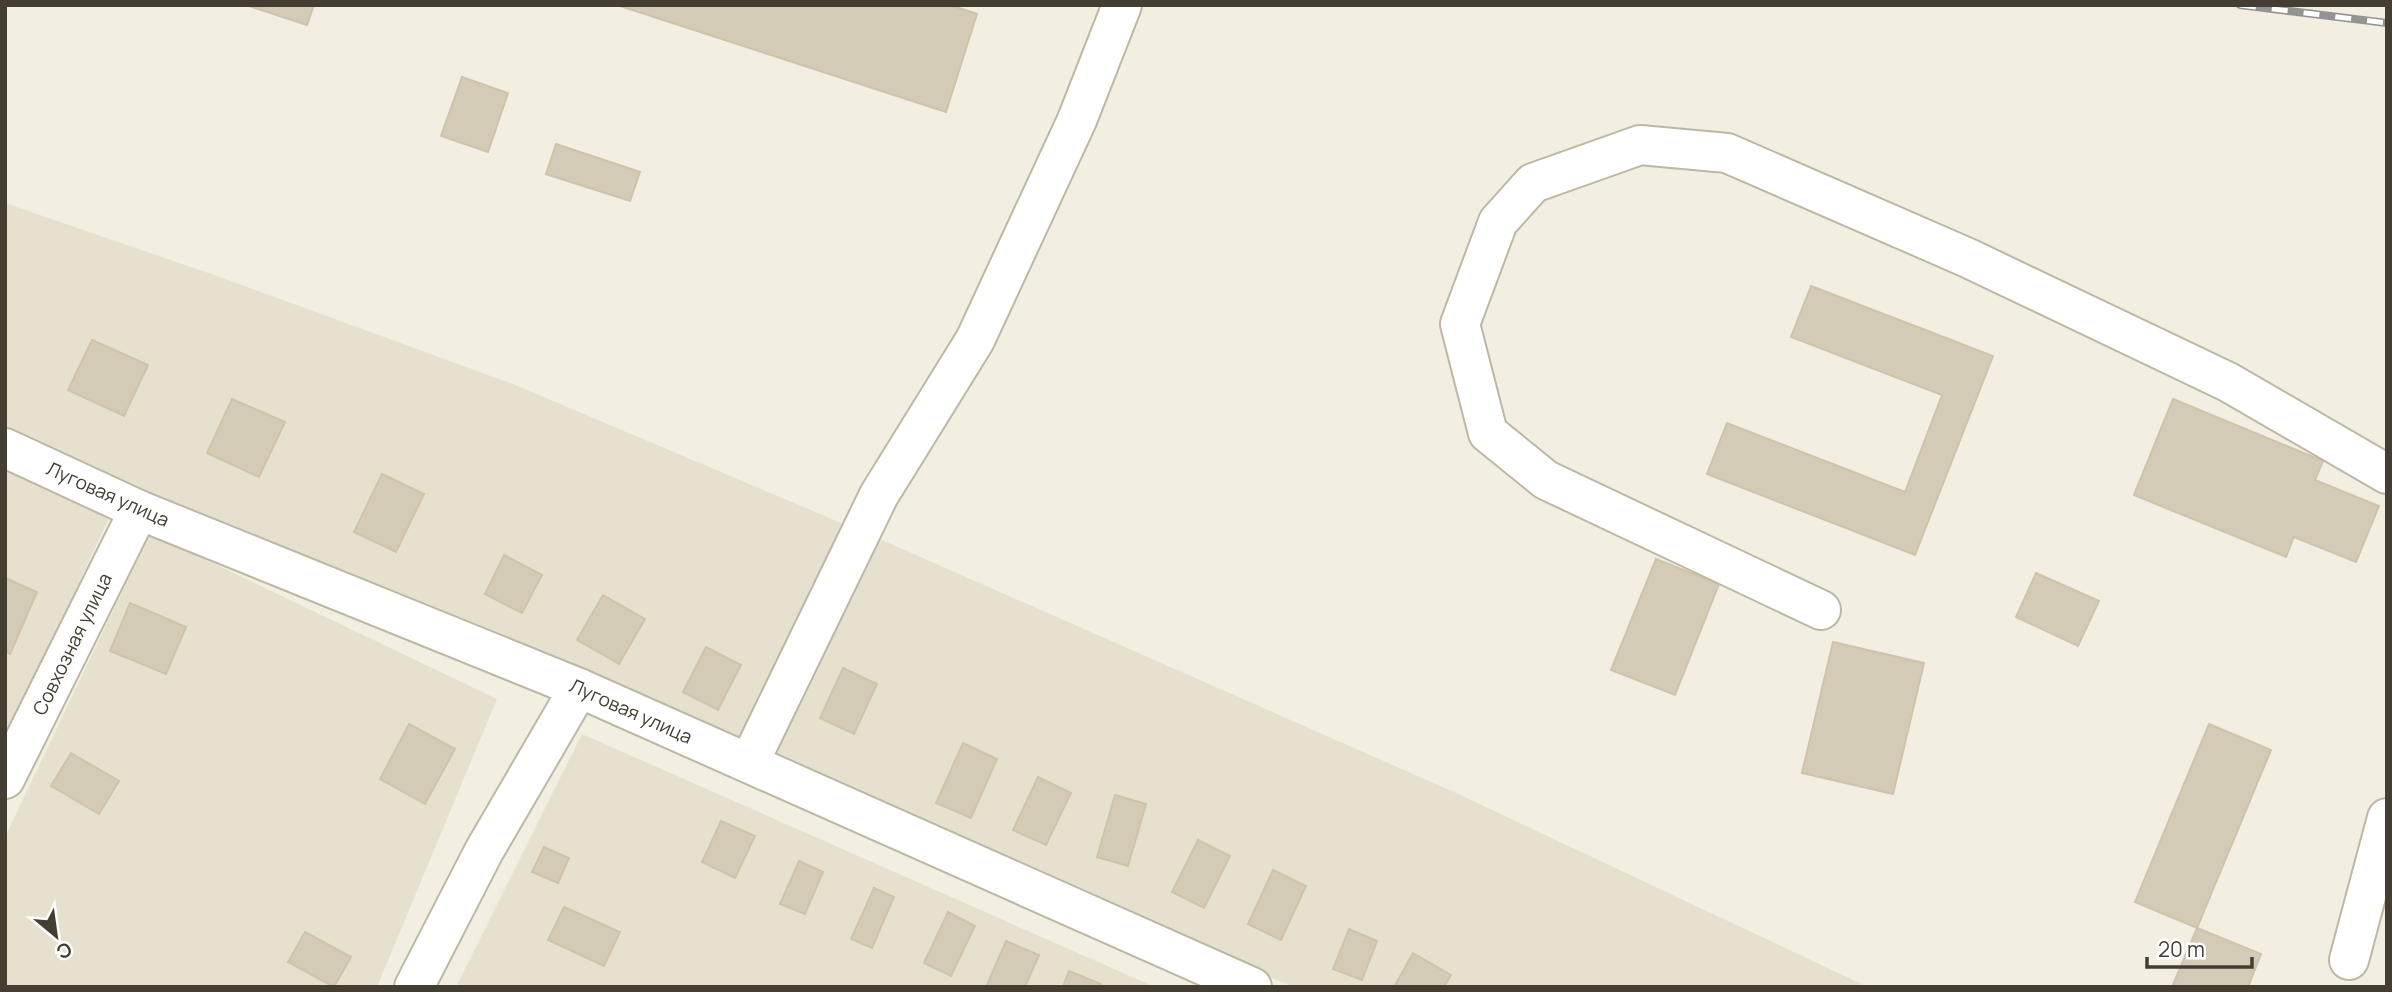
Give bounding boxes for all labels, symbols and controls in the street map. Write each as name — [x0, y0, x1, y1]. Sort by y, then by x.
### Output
street label: Луговая улица — [42, 455, 174, 533]
street label: Совхозная улица — [26, 569, 118, 719]
street label: Луговая улица — [565, 672, 697, 750]
north arrow — [21, 901, 91, 971]
scale bar — [2147, 926, 2252, 970]
text: 20 m — [2158, 935, 2205, 963]
text: С — [52, 936, 77, 966]

